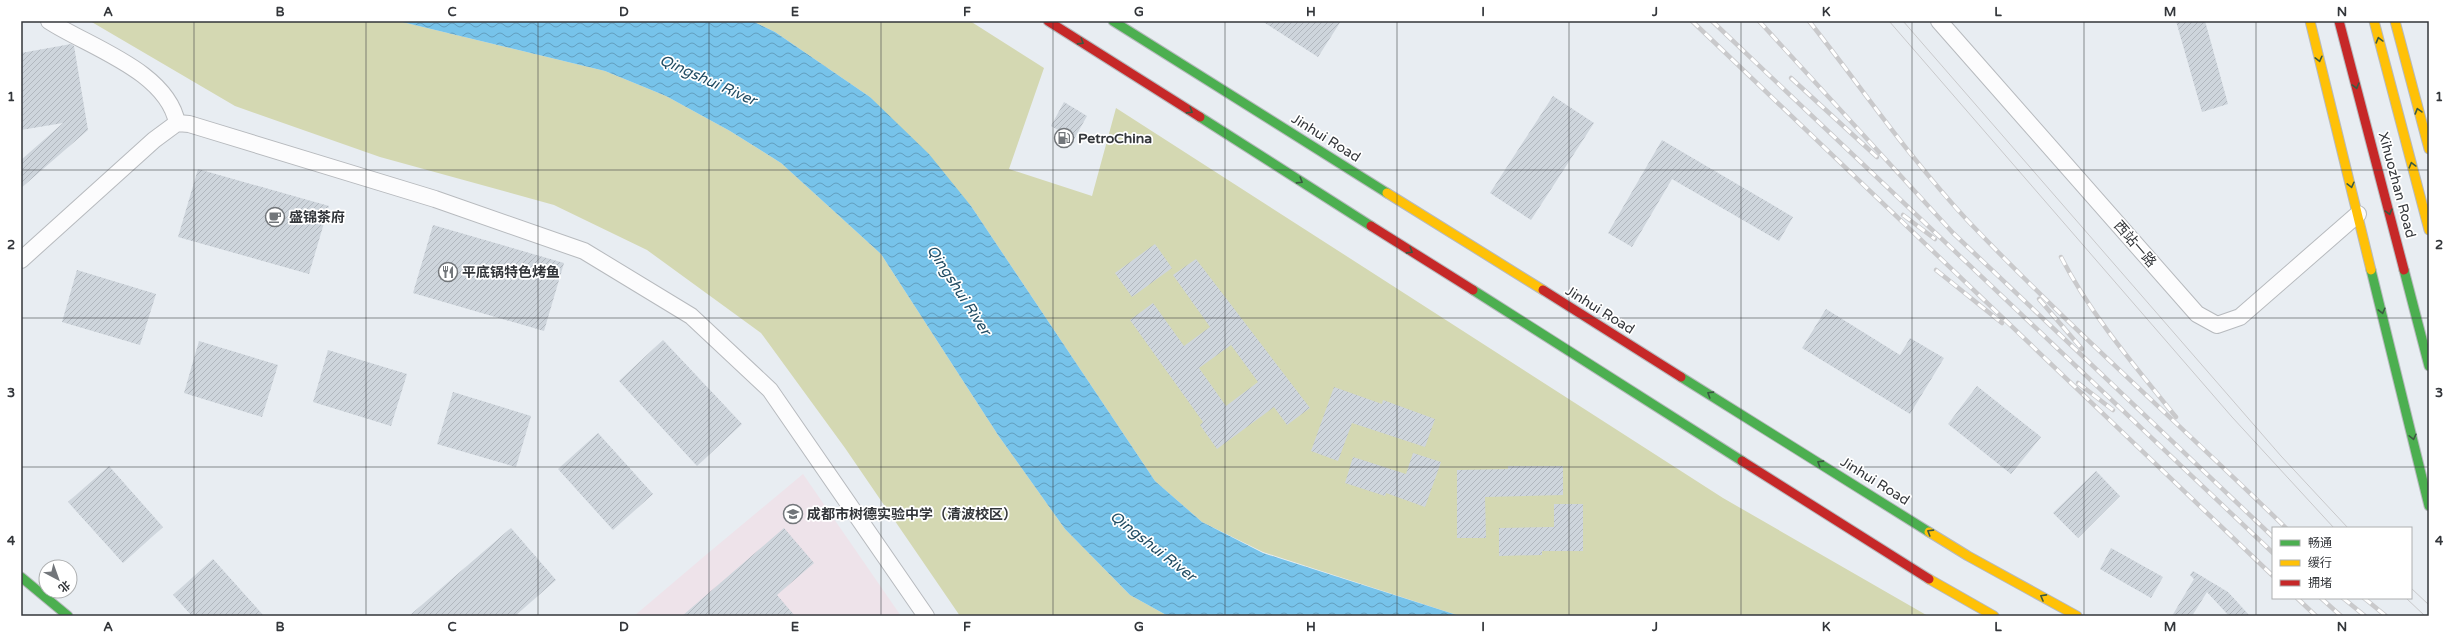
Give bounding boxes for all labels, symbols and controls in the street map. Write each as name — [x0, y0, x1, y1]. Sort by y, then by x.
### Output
text: A — [103, 4, 113, 20]
text: B — [275, 4, 285, 20]
text: C — [447, 4, 457, 20]
text: D — [619, 4, 629, 20]
text: E — [791, 4, 799, 20]
text: F — [963, 4, 971, 20]
text: G — [1134, 4, 1144, 20]
text: H — [1306, 4, 1316, 20]
text: I — [1481, 4, 1485, 20]
text: J — [1651, 4, 1658, 20]
text: K — [1822, 4, 1831, 20]
text: L — [1994, 4, 2002, 20]
text: M — [2164, 4, 2176, 20]
text: N — [2337, 4, 2347, 20]
one-way arrow — [2375, 36, 2384, 43]
one-way arrow — [1077, 37, 1084, 45]
water label: Qingshui River — [657, 51, 761, 110]
one-way arrow — [2315, 56, 2323, 62]
one-way arrow — [2352, 83, 2360, 89]
text: 1 — [7, 89, 15, 105]
text: 1 — [2435, 89, 2443, 105]
one-way arrow — [1186, 107, 1193, 114]
one-way arrow — [2415, 108, 2423, 114]
street label: Jinhui Road — [1288, 110, 1364, 166]
fuel station icon: PetroChina — [1053, 127, 1075, 149]
place label: PetroChina — [1078, 130, 1152, 147]
street label: Xihuozhan Road — [2375, 130, 2419, 240]
one-way arrow — [2408, 162, 2417, 169]
one-way arrow — [1296, 176, 1303, 184]
one-way arrow — [2346, 182, 2354, 188]
cafe icon: 盛锦茶府 — [264, 206, 286, 228]
one-way arrow — [2384, 208, 2393, 215]
place label: 盛锦茶府 — [289, 209, 345, 226]
street label: 西站一路 — [2110, 217, 2160, 271]
text: 2 — [7, 237, 15, 253]
text: 2 — [2435, 237, 2443, 253]
water label: Qingshui River — [923, 242, 996, 340]
one-way arrow — [1406, 246, 1413, 253]
restaurant icon: 平底锅特色烤鱼 — [437, 261, 459, 283]
place label: 平底锅特色烤鱼 — [462, 264, 560, 281]
street label: Jinhui Road — [1562, 282, 1638, 338]
one-way arrow — [2377, 307, 2386, 314]
text: 3 — [7, 385, 15, 401]
text: 3 — [2435, 385, 2443, 401]
one-way arrow — [1707, 392, 1714, 399]
one-way arrow — [2408, 434, 2417, 441]
street label: Jinhui Road — [1837, 453, 1913, 509]
one-way arrow — [1817, 461, 1824, 468]
school or university icon: 成都市树德实验中学（清波校区） — [782, 503, 804, 525]
place label: 成都市树德实验中学（清波校区） — [807, 506, 1017, 523]
water label: Qingshui River — [1107, 507, 1201, 586]
legend — [2272, 527, 2412, 599]
one-way arrow — [1927, 530, 1934, 537]
text: 4 — [7, 533, 16, 549]
text: 4 — [2435, 533, 2444, 549]
text: 畅通 — [2308, 536, 2332, 550]
text: 缓行 — [2308, 556, 2332, 570]
north arrow — [38, 559, 78, 599]
text: 拥堵 — [2308, 576, 2332, 590]
text: 北 — [56, 578, 73, 595]
one-way arrow — [2040, 595, 2047, 602]
text: A — [103, 619, 113, 635]
text: B — [275, 619, 285, 635]
text: C — [447, 619, 457, 635]
text: D — [619, 619, 629, 635]
text: E — [791, 619, 799, 635]
text: F — [963, 619, 971, 635]
text: G — [1134, 619, 1144, 635]
text: H — [1306, 619, 1316, 635]
text: I — [1481, 619, 1485, 635]
text: J — [1651, 619, 1658, 635]
text: K — [1822, 619, 1831, 635]
text: L — [1994, 619, 2002, 635]
text: M — [2164, 619, 2176, 635]
text: N — [2337, 619, 2347, 635]

